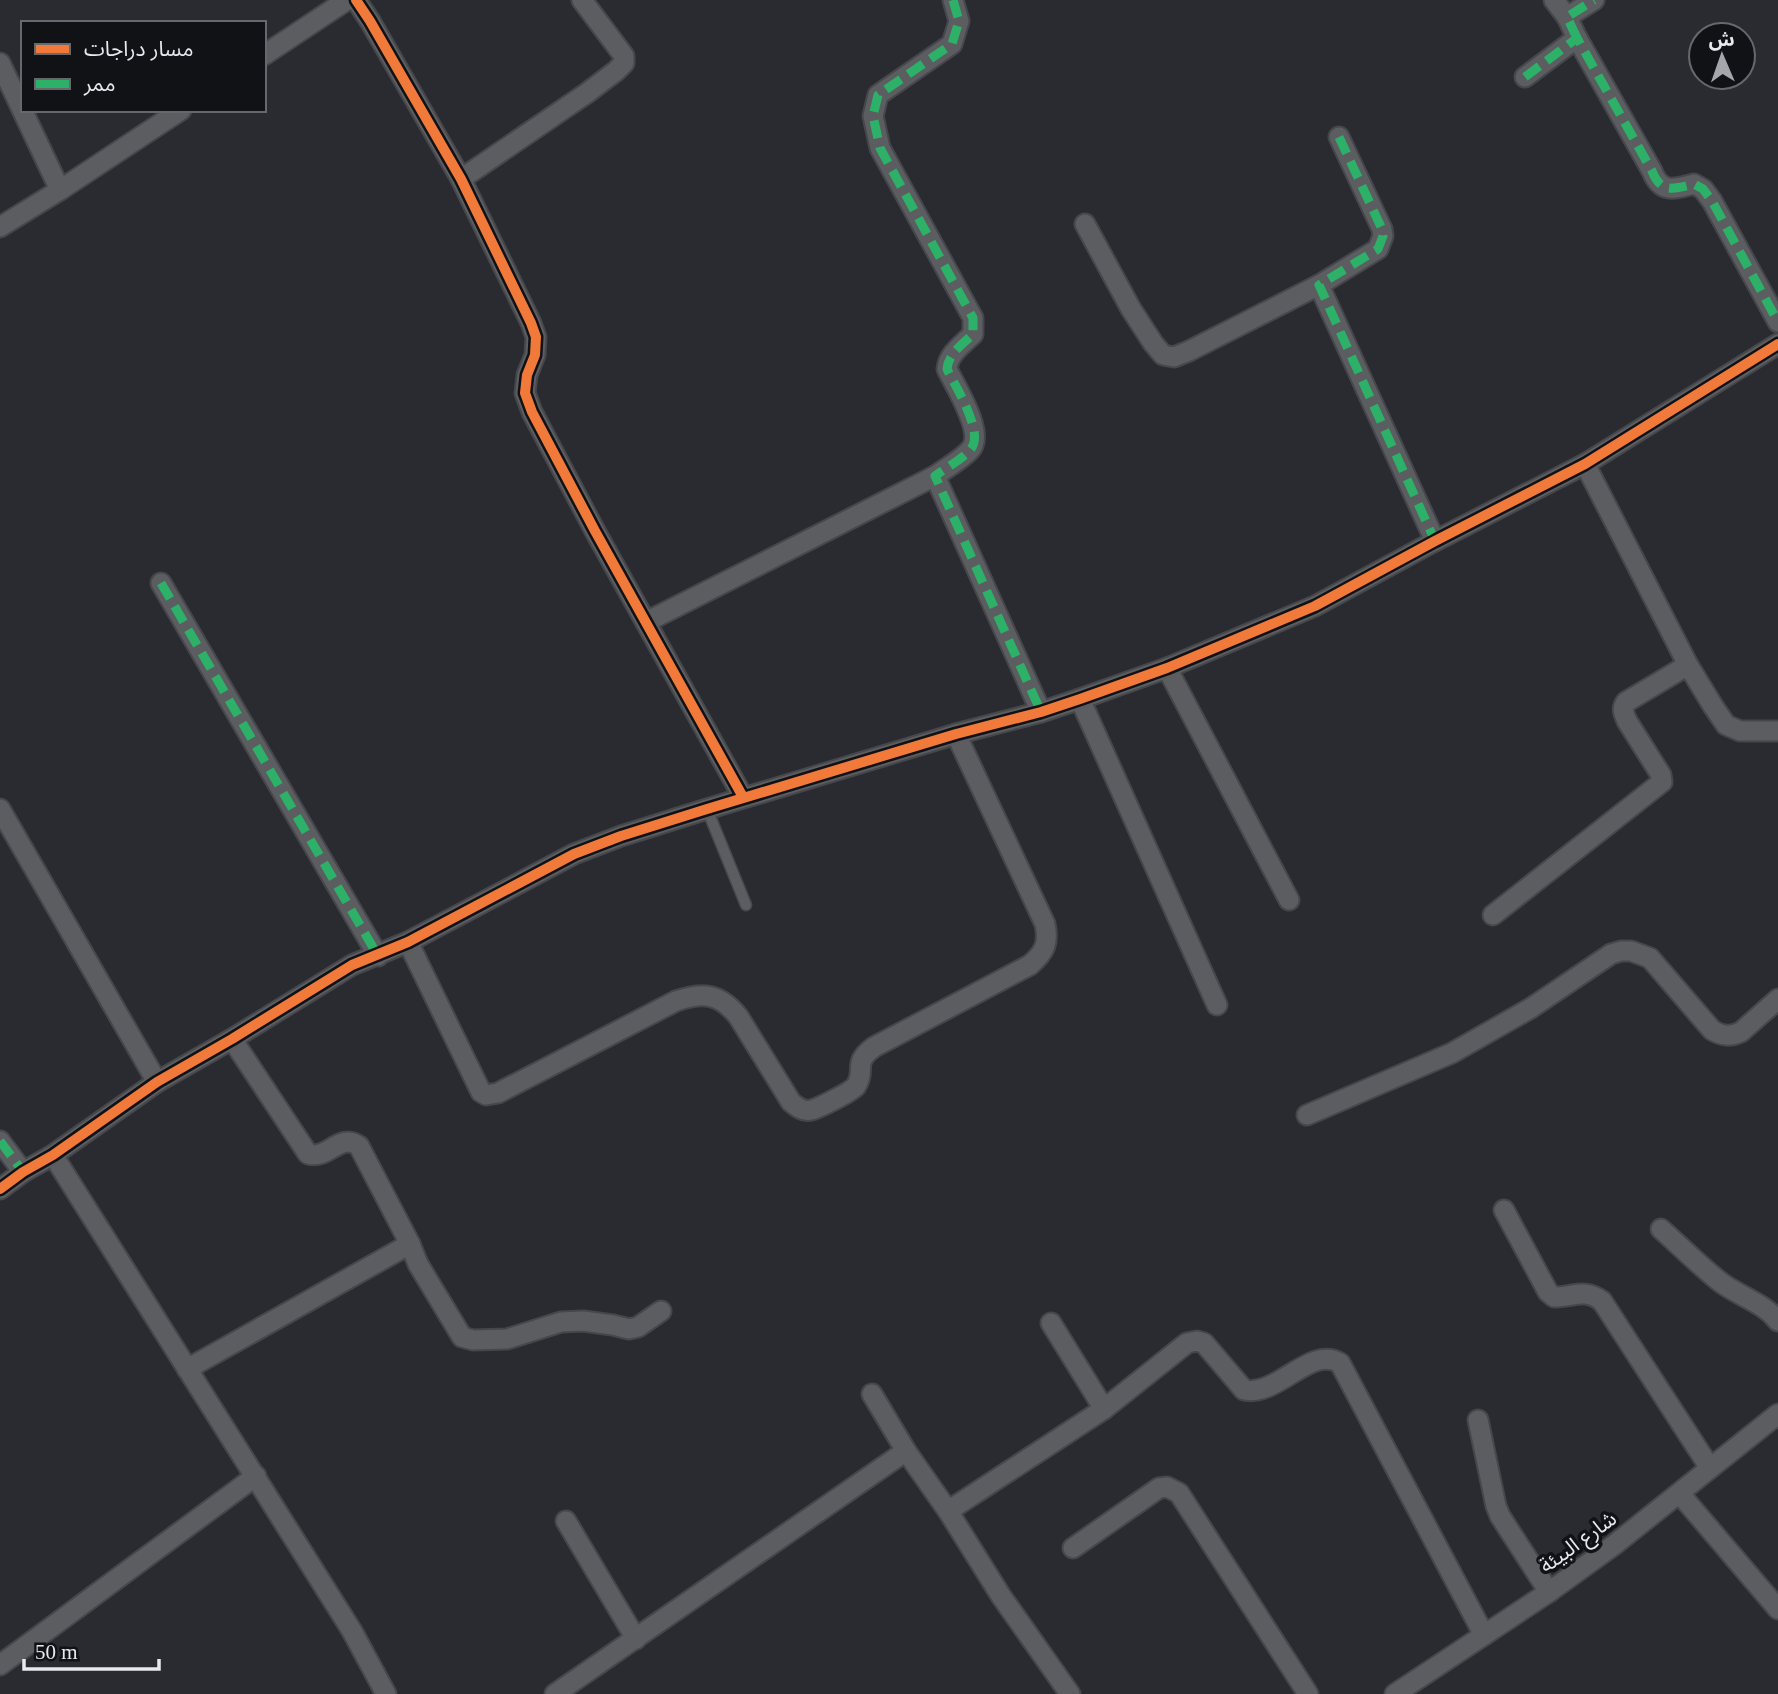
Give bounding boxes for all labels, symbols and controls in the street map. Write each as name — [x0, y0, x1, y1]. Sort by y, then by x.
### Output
legend — [21, 21, 266, 112]
north arrow — [1687, 21, 1757, 91]
text: ش — [1708, 29, 1735, 50]
text: مسار دراجات — [84, 37, 193, 61]
text: ممر — [83, 72, 115, 96]
street label: شارع البيئة — [1535, 1506, 1623, 1580]
scale bar — [24, 1628, 159, 1672]
text: 50 m — [35, 1640, 78, 1664]

